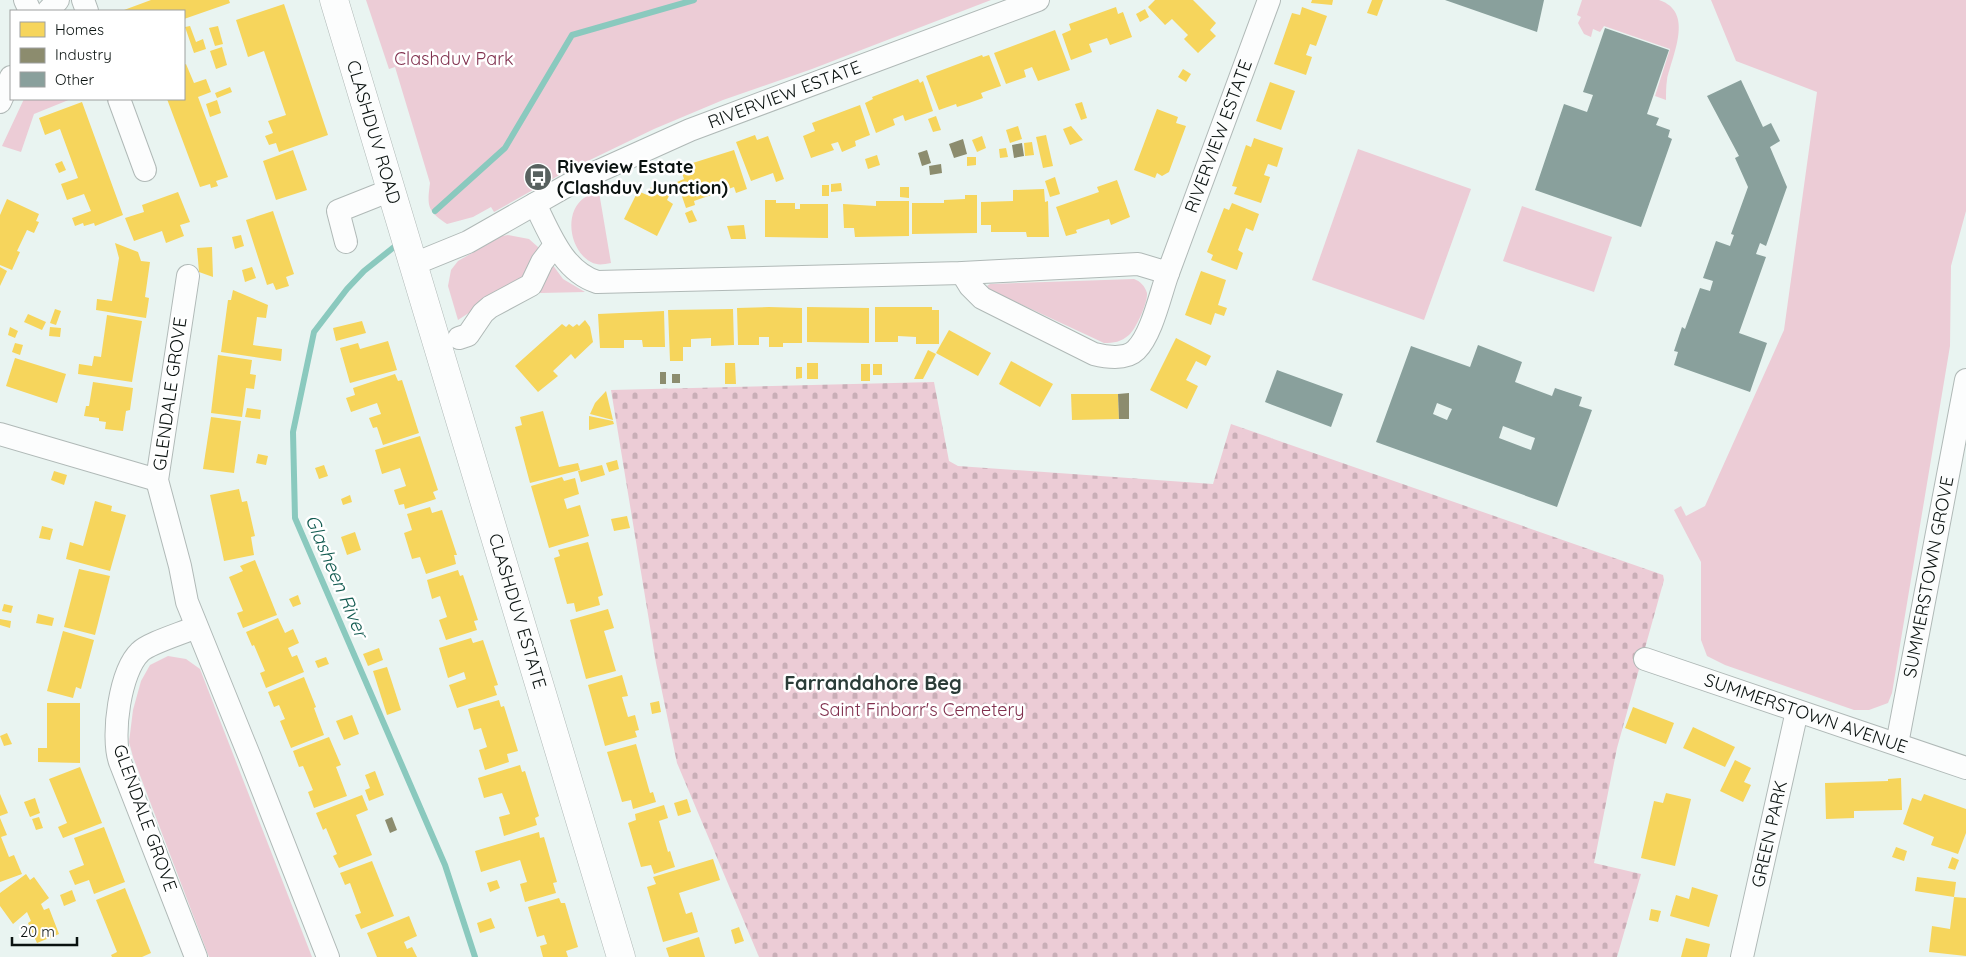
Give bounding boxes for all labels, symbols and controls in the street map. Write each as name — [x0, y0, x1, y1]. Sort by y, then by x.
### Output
legend — [10, 10, 185, 100]
text: Homes — [55, 20, 104, 39]
text: Industry — [55, 45, 112, 64]
park label: Clashduv Park — [394, 47, 514, 70]
street label: RIVERVIEW ESTATE — [704, 55, 864, 133]
street label: RIVERVIEW ESTATE — [1179, 56, 1257, 216]
street label: CLASHDUV ROAD — [342, 57, 407, 207]
text: Other — [55, 70, 95, 89]
place label: Riveview Estate (Clashduv Junction) — [557, 155, 728, 199]
bus stop icon: Riveview Estate (Clashduv Junction) — [523, 162, 553, 192]
street label: GLENDALE GROVE — [147, 316, 192, 472]
street label: SUMMERSTOWN GROVE — [1898, 474, 1959, 680]
water label: Glasheen River — [300, 511, 375, 644]
street label: CLASHDUV ESTATE — [484, 531, 552, 691]
street label: SUMMERSTOWN AVENUE — [1701, 668, 1911, 758]
district label: Farrandahore Beg — [784, 670, 962, 695]
park label: Saint Finbarr's Cemetery — [819, 698, 1025, 721]
street label: GLENDALE GROVE — [108, 741, 183, 895]
street label: GREEN PARK — [1746, 778, 1792, 890]
scale bar — [12, 914, 78, 946]
text: 20 m — [20, 922, 55, 941]

